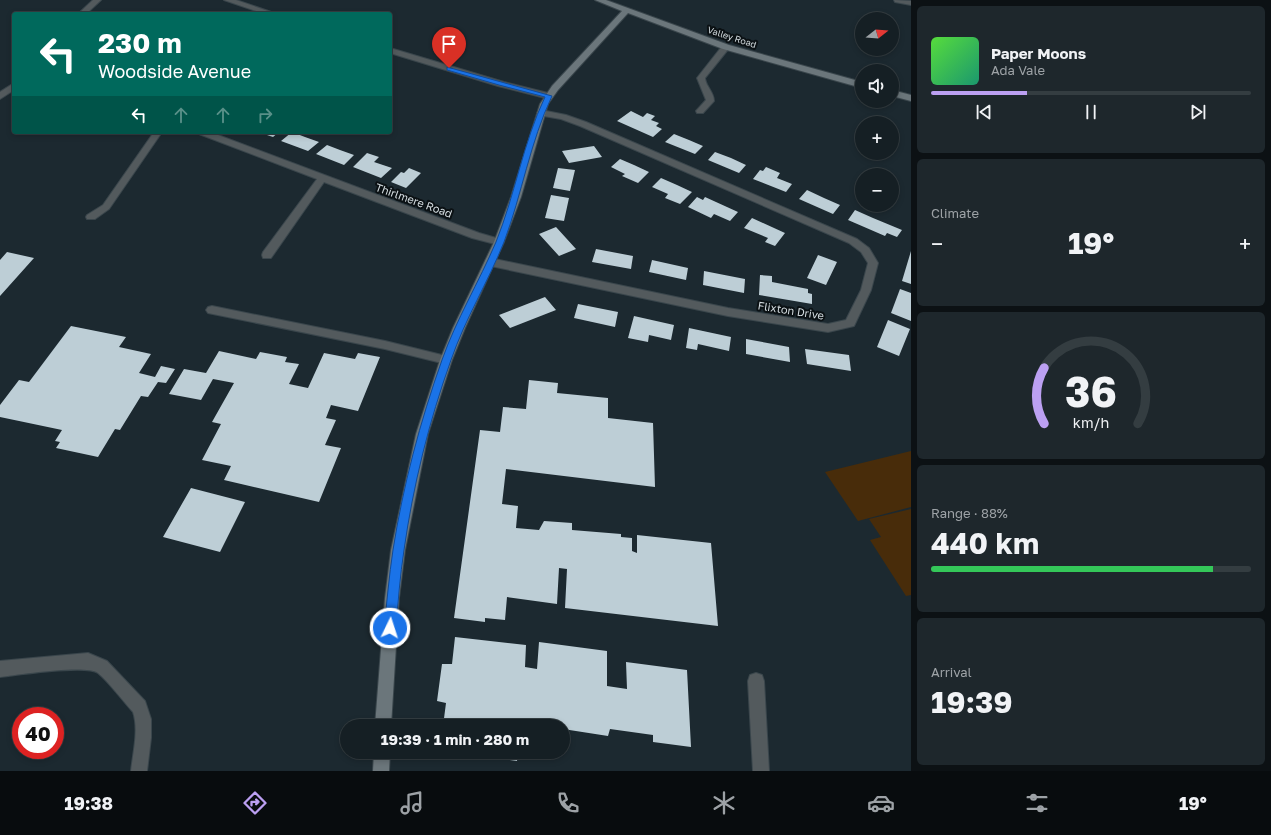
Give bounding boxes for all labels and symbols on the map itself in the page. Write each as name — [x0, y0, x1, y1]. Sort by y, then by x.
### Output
north arrow — [855, 12, 899, 56]
street label: Valley Road — [706, 24, 758, 50]
pin — [432, 27, 466, 68]
street label: Thirlmere Road — [374, 180, 454, 220]
street label: Flixton Drive — [757, 298, 825, 322]
position arrow — [369, 607, 411, 649]
speed limit sign: 40 — [12, 707, 64, 759]

